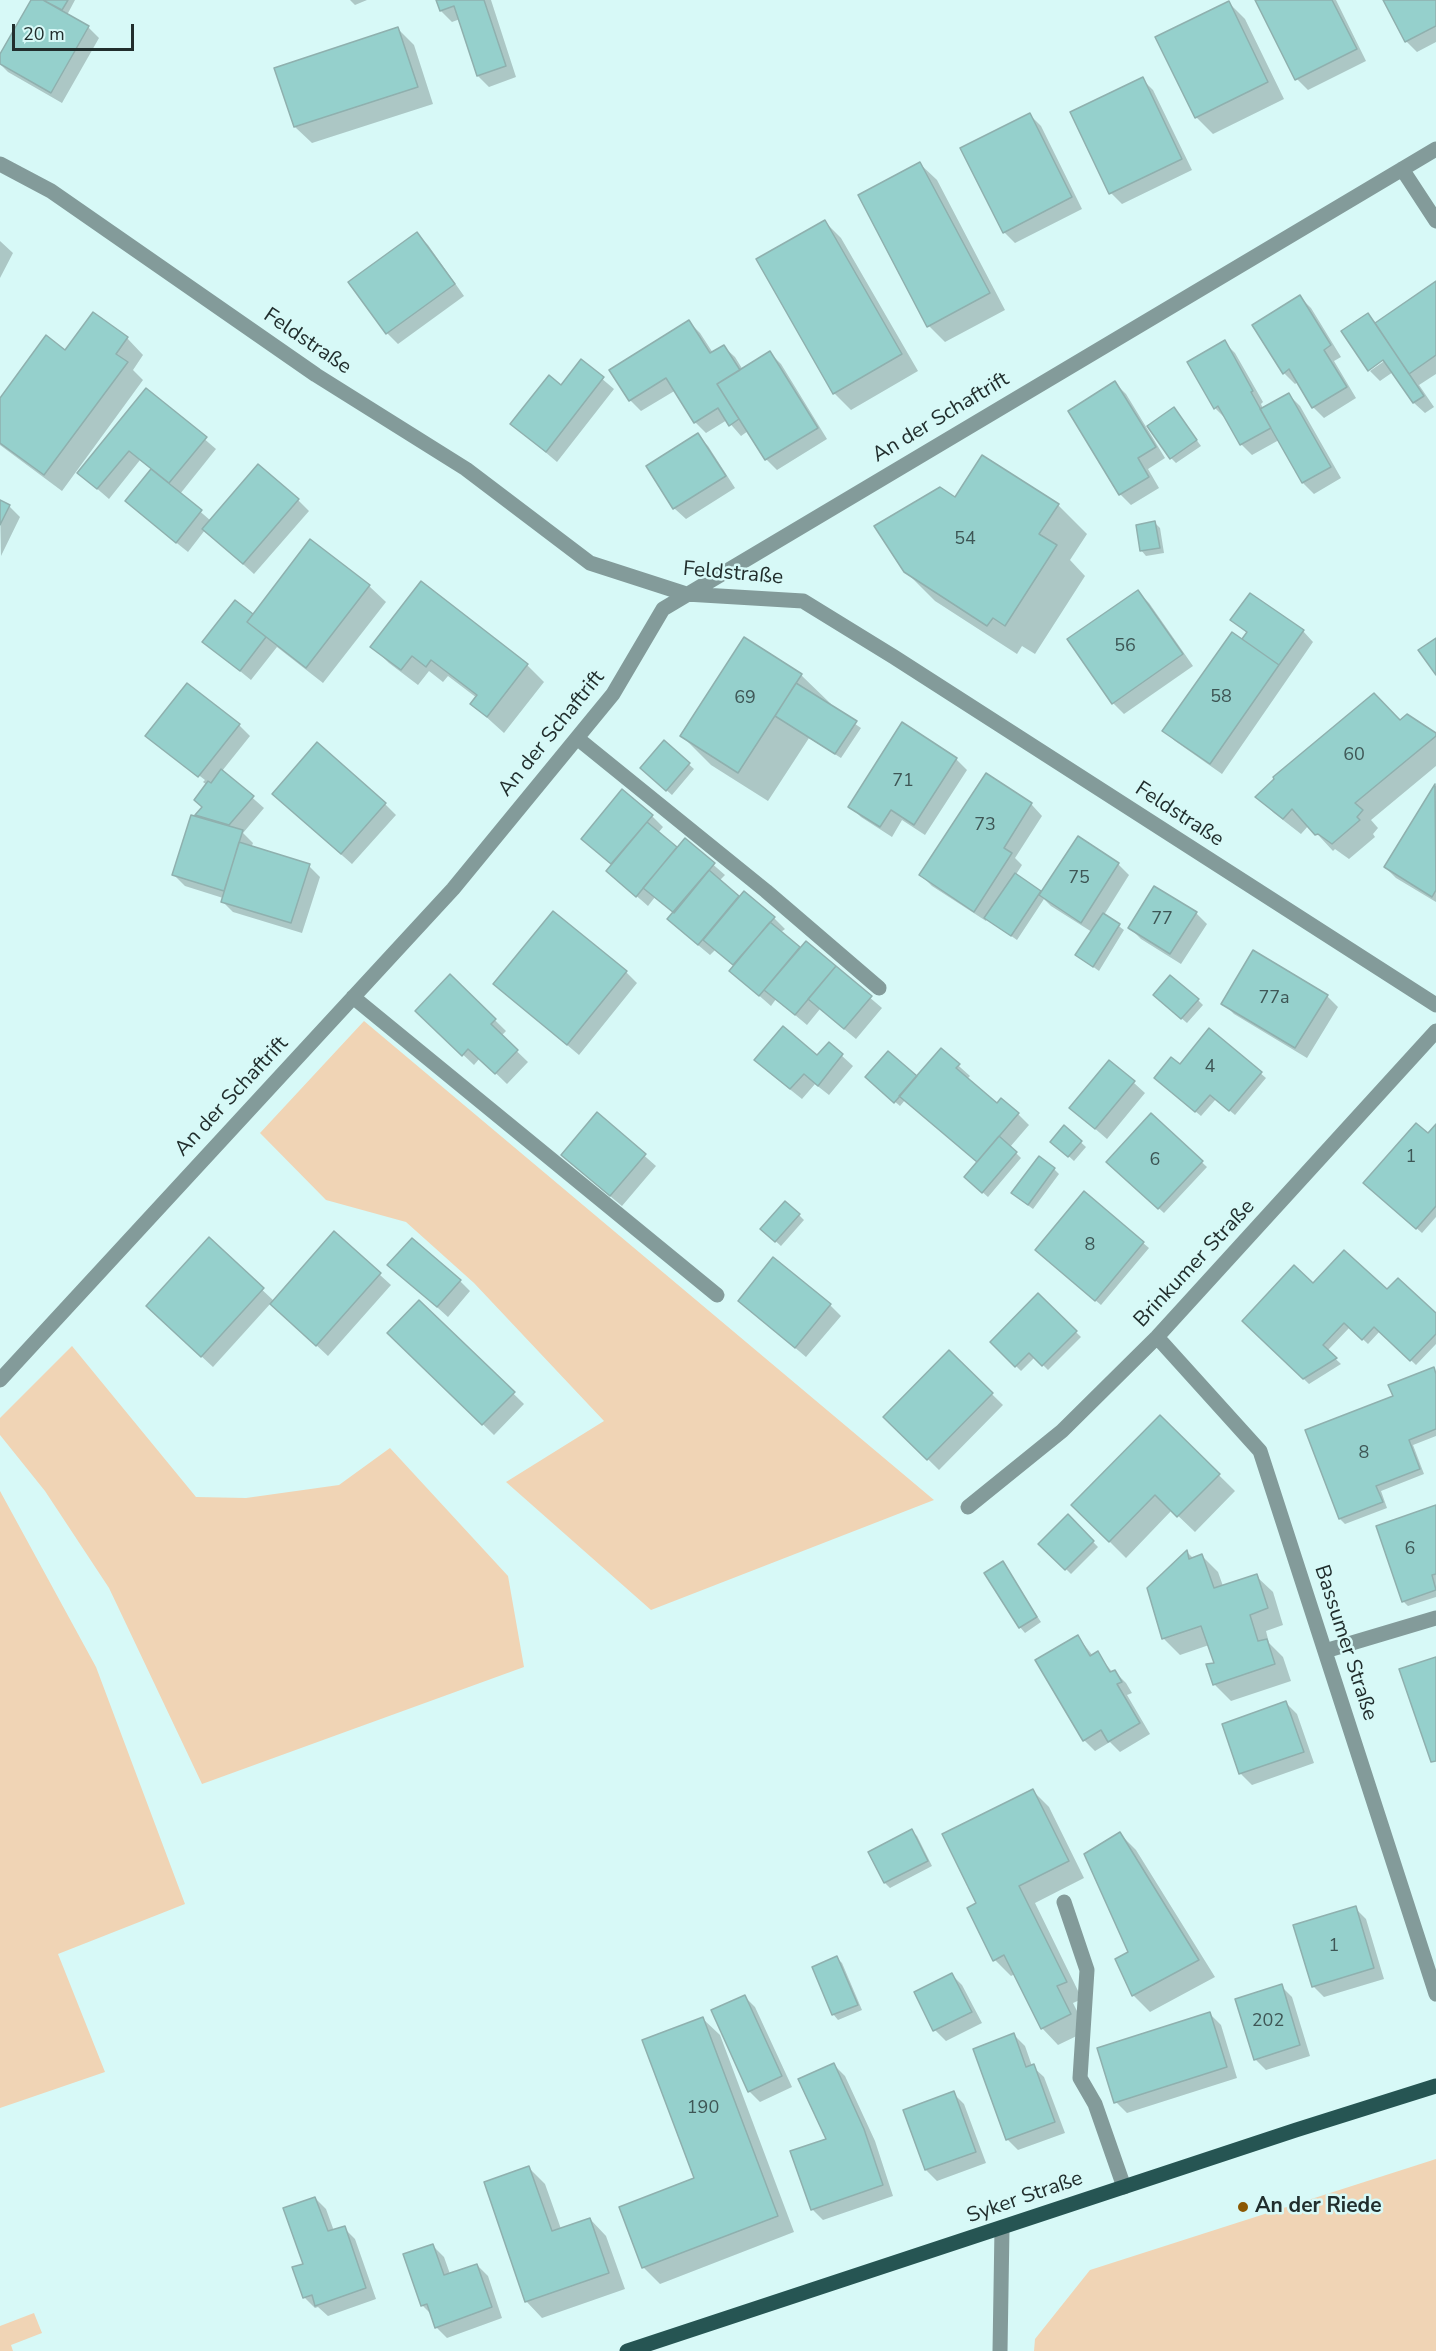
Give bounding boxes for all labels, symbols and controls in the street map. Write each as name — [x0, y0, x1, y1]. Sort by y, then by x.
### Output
scale bar — [15, 12, 136, 50]
text: 20 m — [23, 22, 65, 46]
street label: Feldstraße — [258, 303, 356, 381]
street label: An der Schaftrift — [868, 367, 1014, 469]
house number: 54 — [954, 529, 976, 551]
street label: Feldstraße — [682, 557, 784, 591]
house number: 56 — [1114, 636, 1136, 658]
street label: An der Schaftrift — [494, 666, 610, 802]
house number: 58 — [1210, 687, 1232, 709]
house number: 69 — [734, 688, 756, 710]
house number: 60 — [1343, 745, 1365, 767]
house number: 71 — [892, 771, 914, 793]
street label: Feldstraße — [1130, 777, 1228, 853]
house number: 73 — [974, 815, 996, 837]
house number: 75 — [1068, 868, 1090, 890]
house number: 77 — [1151, 909, 1173, 931]
house number: 77a — [1258, 988, 1290, 1010]
street label: An der Schaftrift — [170, 1032, 294, 1162]
house number: 4 — [1205, 1057, 1215, 1079]
house number: 1 — [1406, 1147, 1416, 1169]
house number: 6 — [1150, 1150, 1160, 1172]
street label: Brinkumer Straße — [1129, 1195, 1261, 1333]
house number: 8 — [1085, 1235, 1095, 1257]
house number: 8 — [1359, 1443, 1369, 1465]
house number: 6 — [1405, 1539, 1415, 1561]
street label: Bassumer Straße — [1308, 1562, 1382, 1724]
house number: 1 — [1329, 1936, 1339, 1958]
house number: 202 — [1252, 2011, 1284, 2033]
house number: 190 — [687, 2098, 719, 2120]
street label: Syker Straße — [964, 2166, 1086, 2230]
place label: An der Riede — [1255, 2194, 1382, 2220]
marker: An der Riede — [1236, 2200, 1250, 2214]

